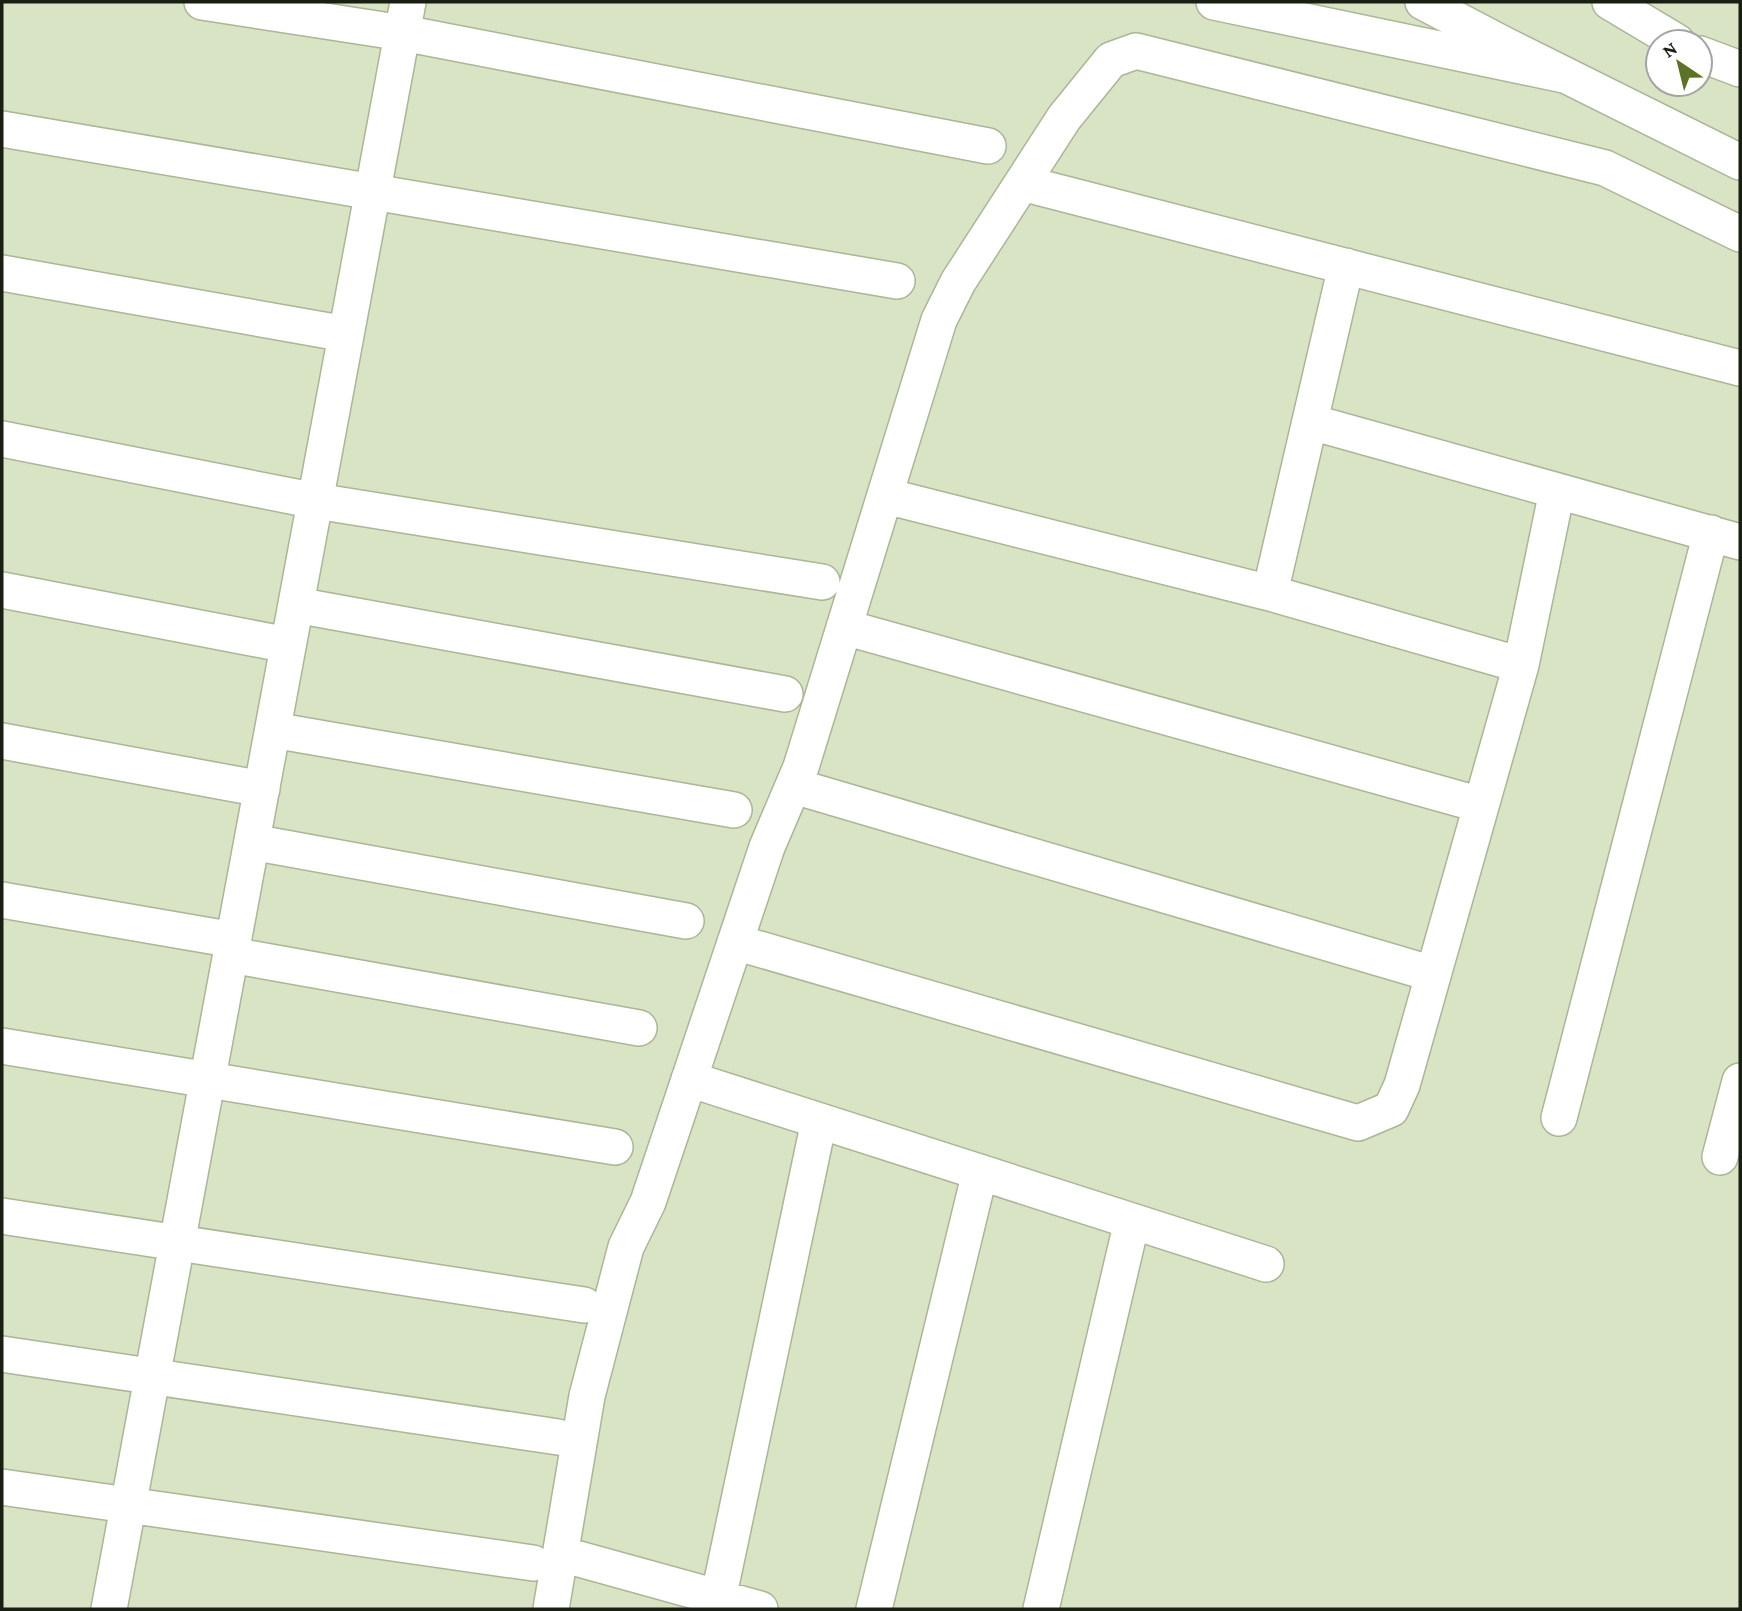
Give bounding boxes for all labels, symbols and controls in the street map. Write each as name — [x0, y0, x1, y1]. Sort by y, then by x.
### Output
north arrow — [1644, 28, 1714, 98]
text: N — [1658, 37, 1681, 62]

